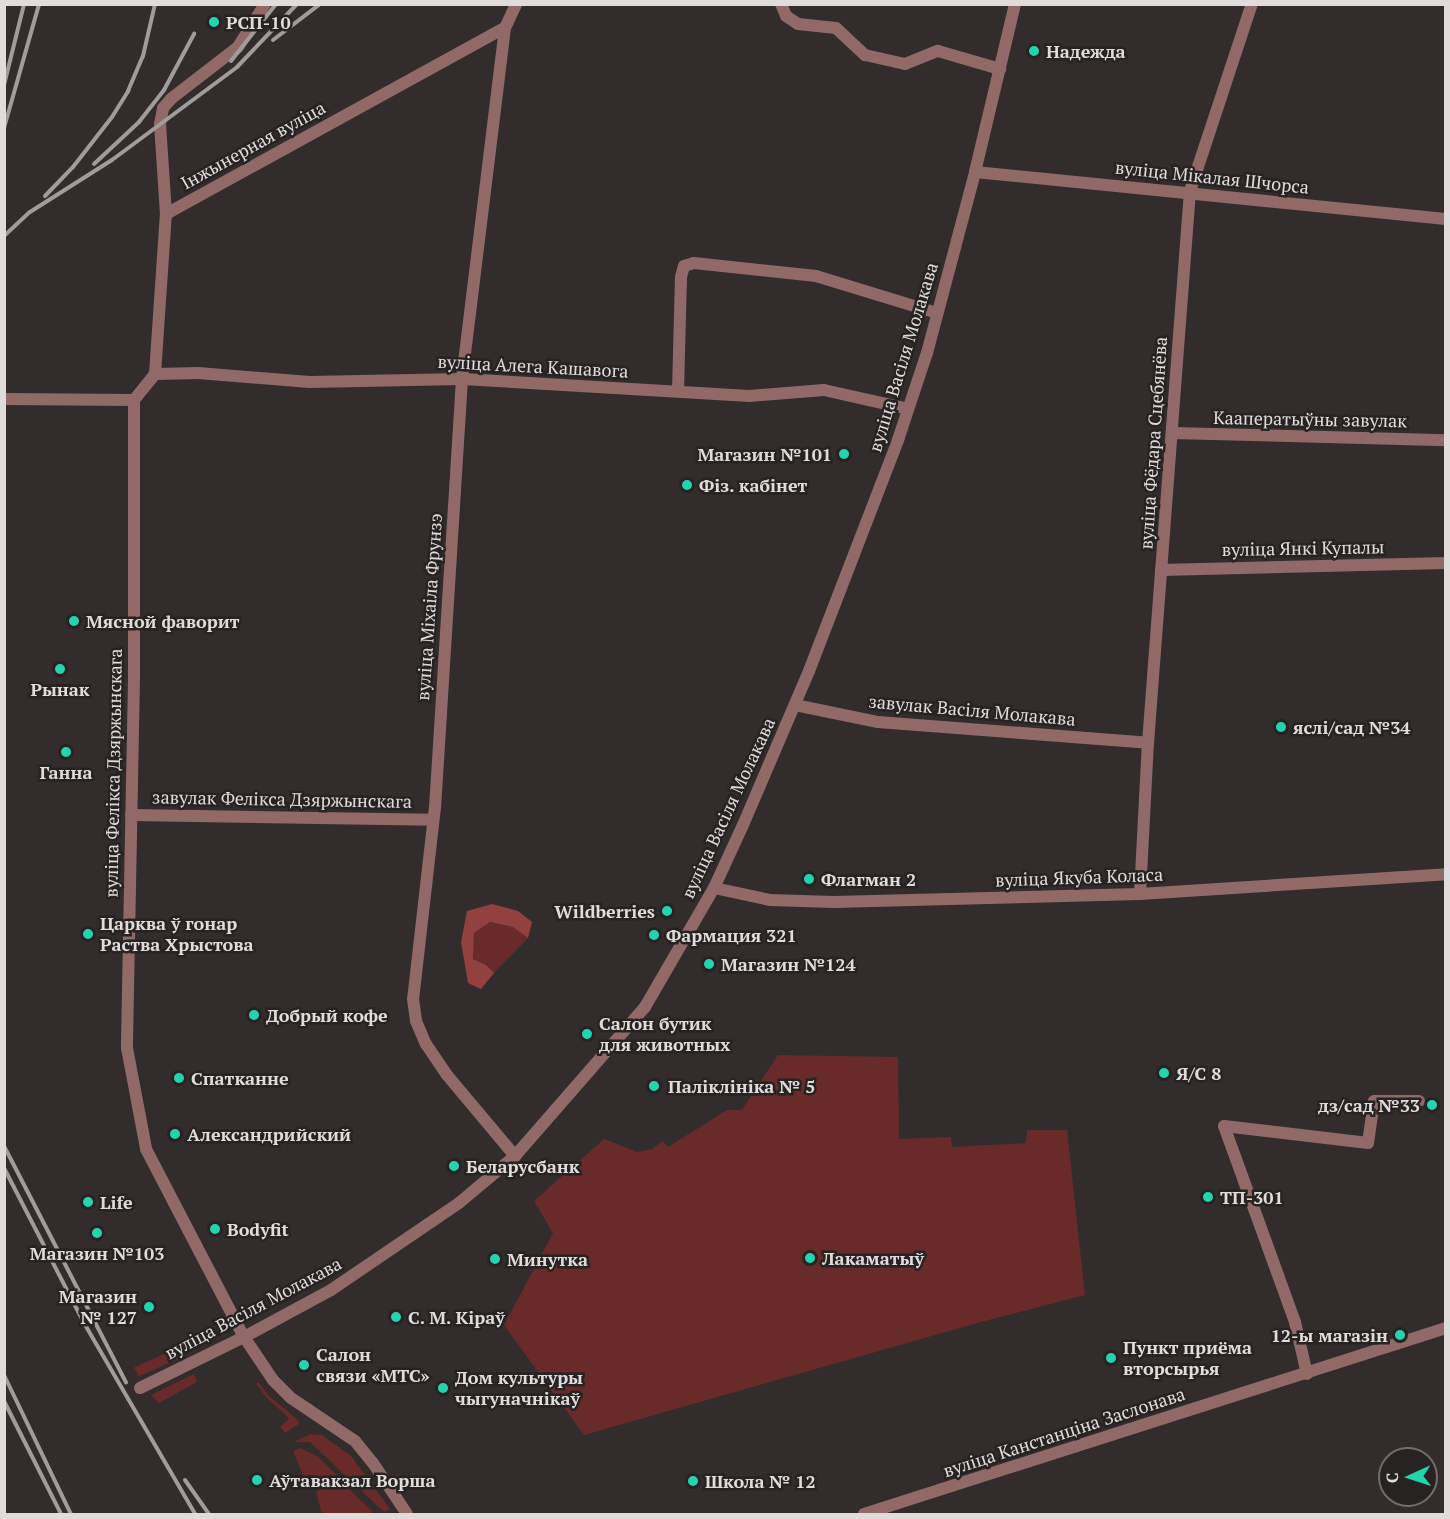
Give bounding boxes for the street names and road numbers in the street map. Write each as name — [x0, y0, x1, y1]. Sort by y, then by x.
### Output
street label: Інжынерная вуліца — [177, 96, 329, 194]
street label: вуліца Мікалая Шчорса — [1114, 156, 1310, 198]
street label: вуліца Васіля Молакава — [864, 260, 942, 454]
street label: вуліца Фёдара Сцебянёва — [1135, 336, 1171, 550]
street label: вуліца Алега Кашавога — [437, 350, 629, 382]
street label: Кааператыўны завулак — [1213, 407, 1407, 431]
street label: вуліца Міхаіла Фрунзэ — [412, 513, 446, 701]
street label: вуліца Янкі Купалы — [1221, 536, 1385, 560]
street label: вуліца Фелікса Дзяржынскага — [100, 648, 126, 898]
street label: завулак Васіля Молакава — [868, 690, 1076, 730]
street label: вуліца Васіля Молакава — [677, 714, 779, 902]
street label: завулак Фелікса Дзяржынскага — [152, 786, 412, 812]
street label: вуліца Якуба Коласа — [995, 863, 1163, 891]
street label: вуліца Васіля Молакава — [161, 1252, 345, 1364]
street label: вуліца Канстанціна Заслонава — [940, 1383, 1188, 1481]

